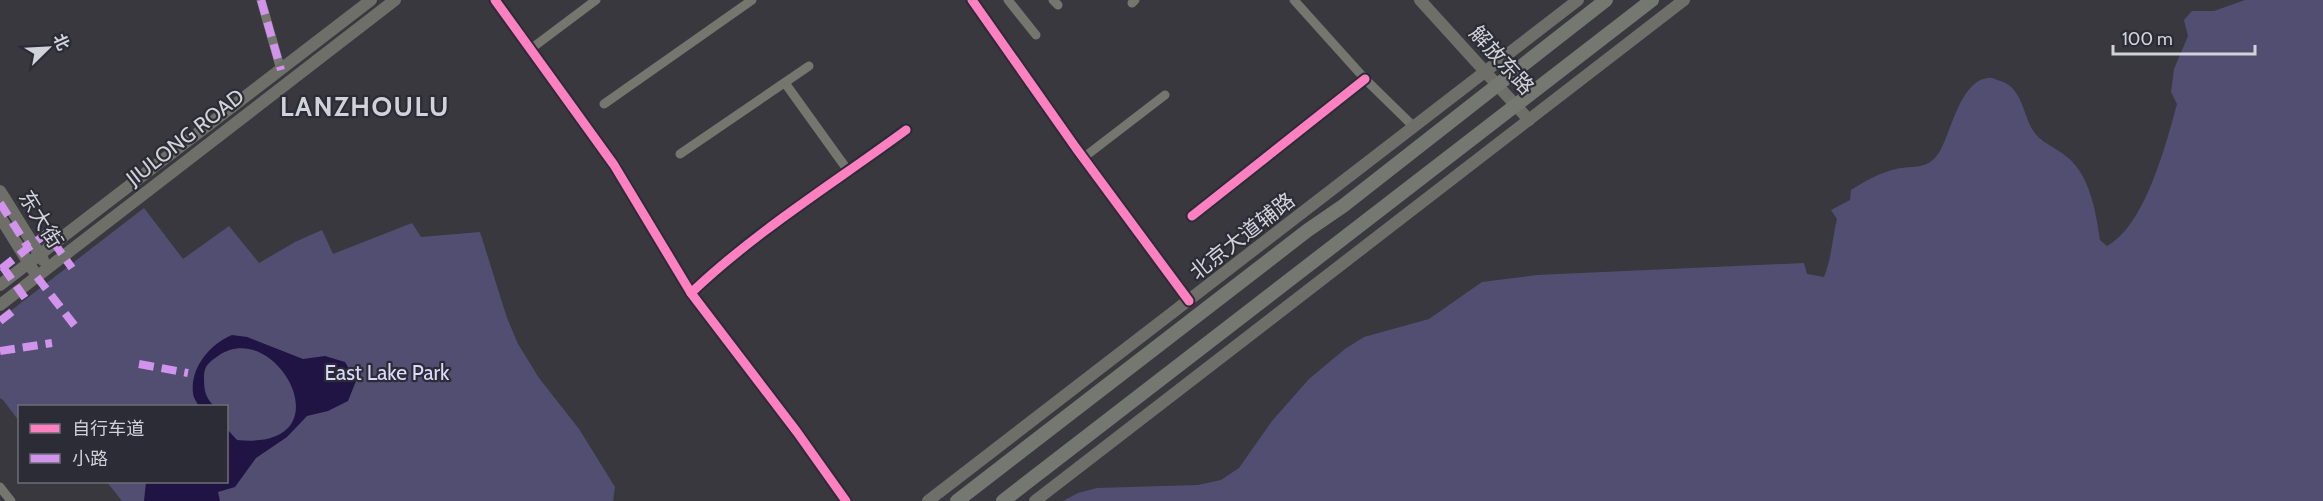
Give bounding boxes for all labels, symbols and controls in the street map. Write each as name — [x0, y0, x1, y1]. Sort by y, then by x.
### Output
north arrow — [18, 18, 78, 78]
scale bar — [2113, 18, 2256, 56]
street label: 解放东路 — [1465, 20, 1539, 100]
text: 100 m — [2122, 28, 2173, 50]
text: 北 — [49, 31, 73, 53]
street label: JIULONG ROAD — [120, 83, 249, 191]
district label: LANZHOULU — [280, 90, 450, 123]
street label: 东大街 — [14, 186, 68, 252]
street label: 北京大道辅路 — [1185, 187, 1299, 285]
park label: East Lake Park — [324, 360, 450, 385]
legend — [18, 405, 228, 483]
text: 自行车道 — [72, 418, 144, 440]
text: 小路 — [72, 448, 108, 470]

